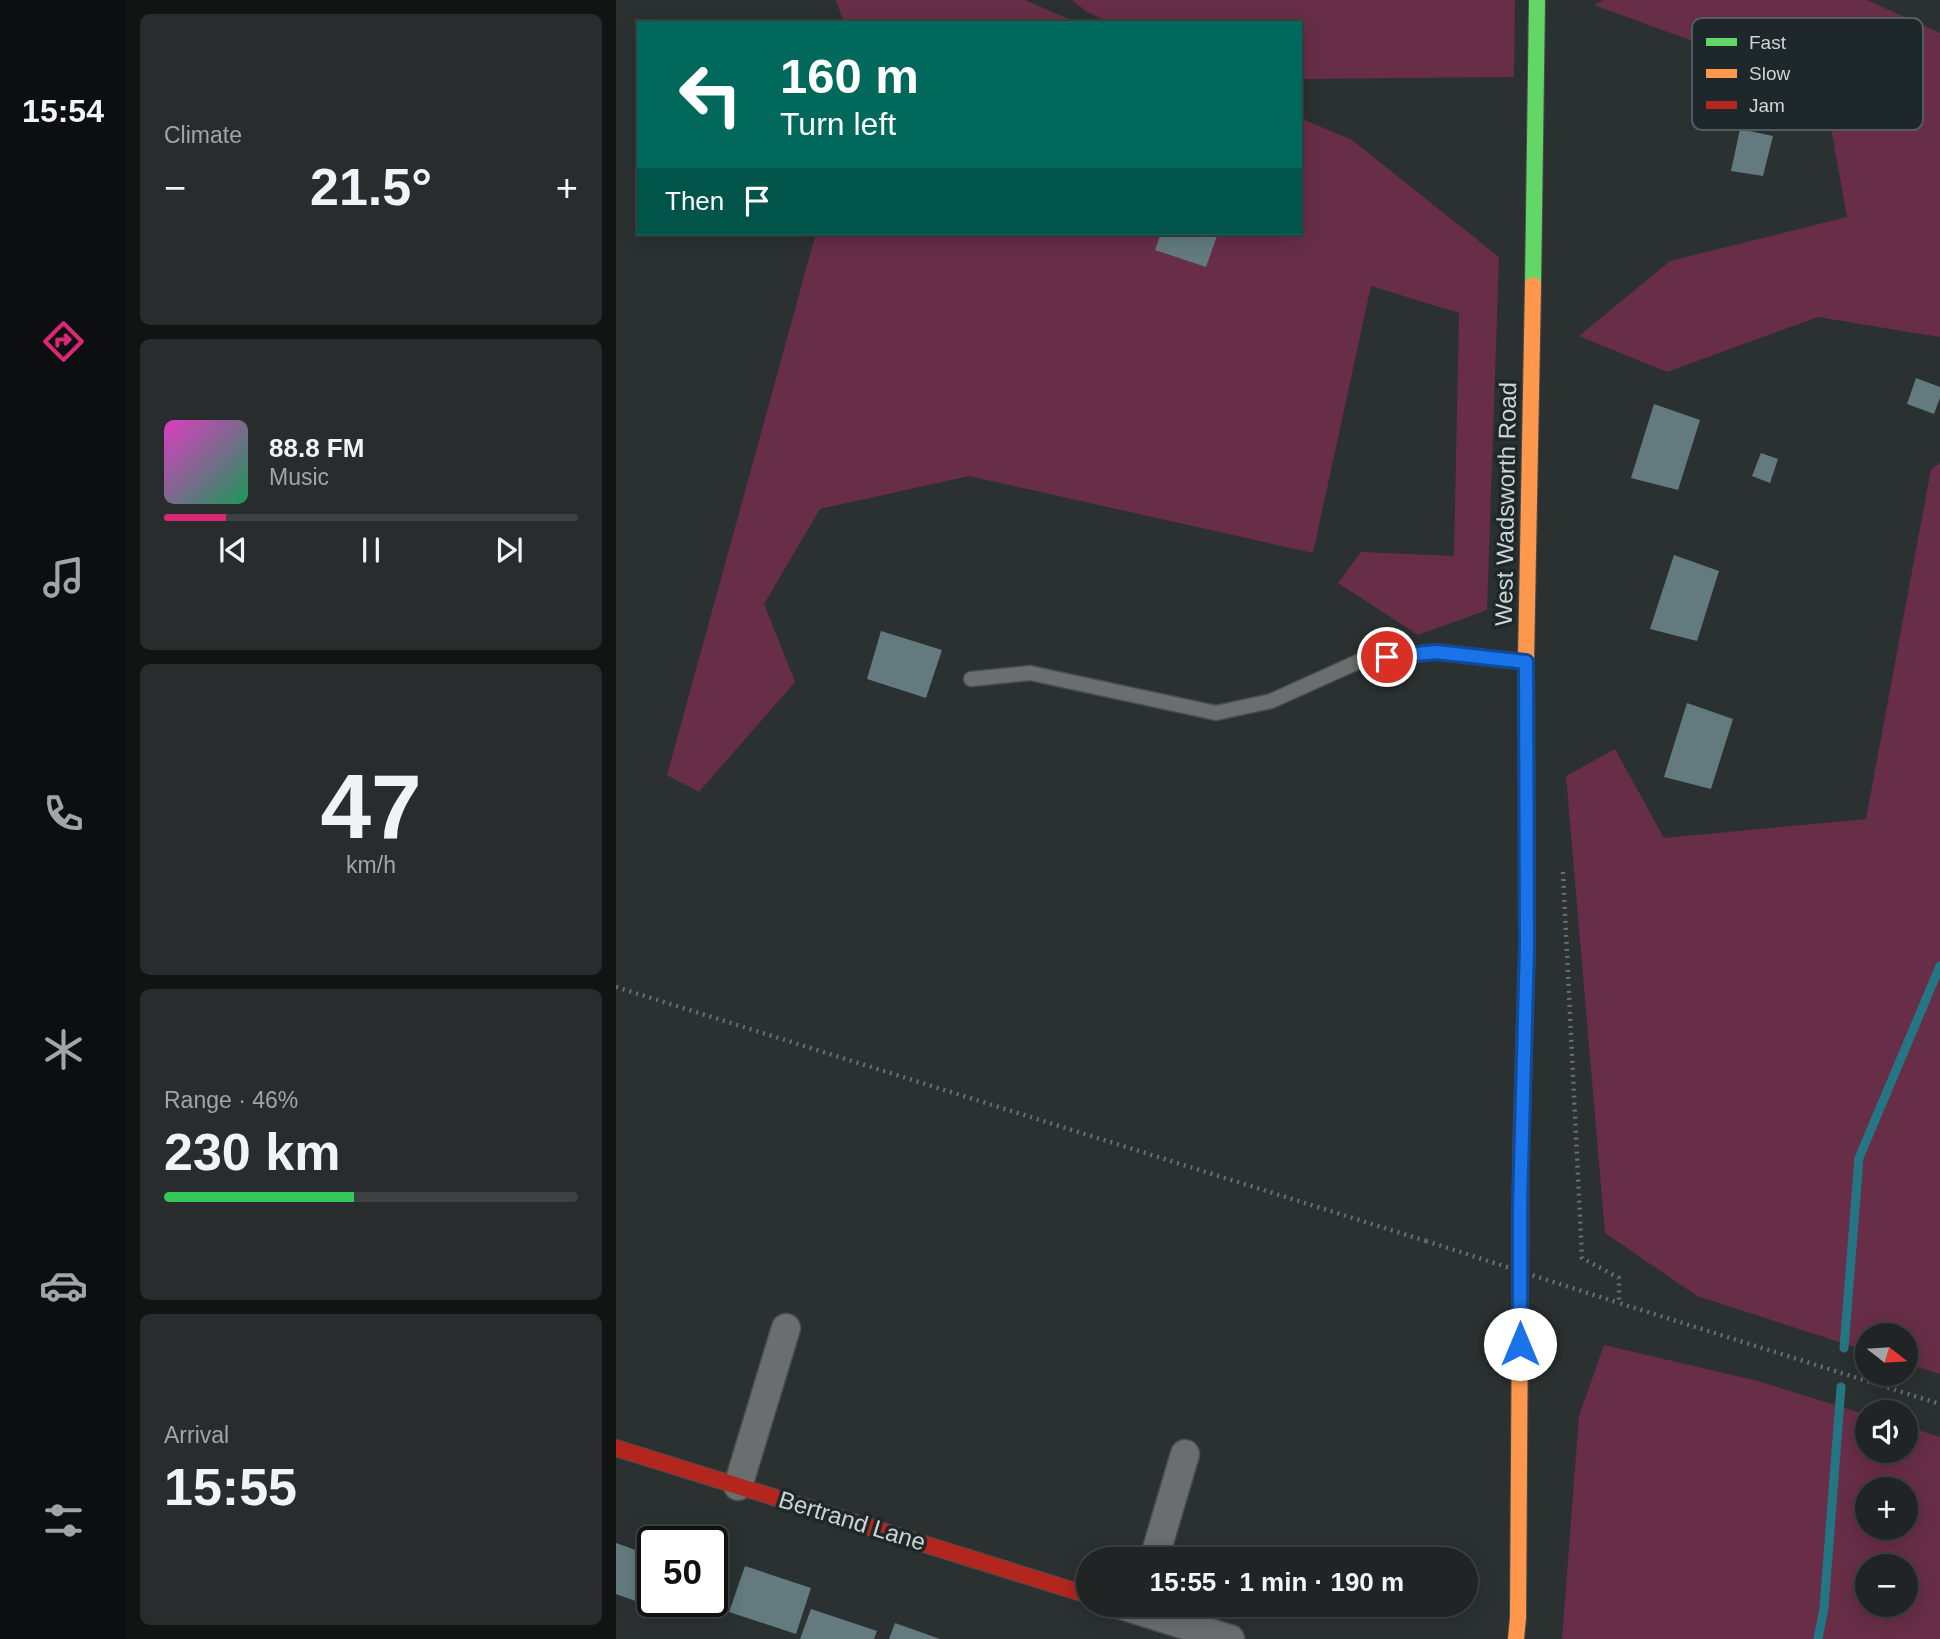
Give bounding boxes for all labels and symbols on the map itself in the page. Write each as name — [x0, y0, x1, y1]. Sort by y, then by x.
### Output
legend — [1692, 18, 1923, 130]
text: Fast — [1749, 32, 1787, 53]
text: Slow — [1749, 63, 1790, 84]
text: Jam — [1749, 95, 1785, 116]
street label: West Wadsworth Road — [1490, 382, 1521, 626]
pin — [1357, 627, 1417, 687]
position arrow — [1483, 1307, 1557, 1381]
north arrow — [1855, 1323, 1918, 1386]
street label: Bertrand Lane — [775, 1485, 929, 1556]
speed limit sign: 50 — [637, 1526, 728, 1617]

